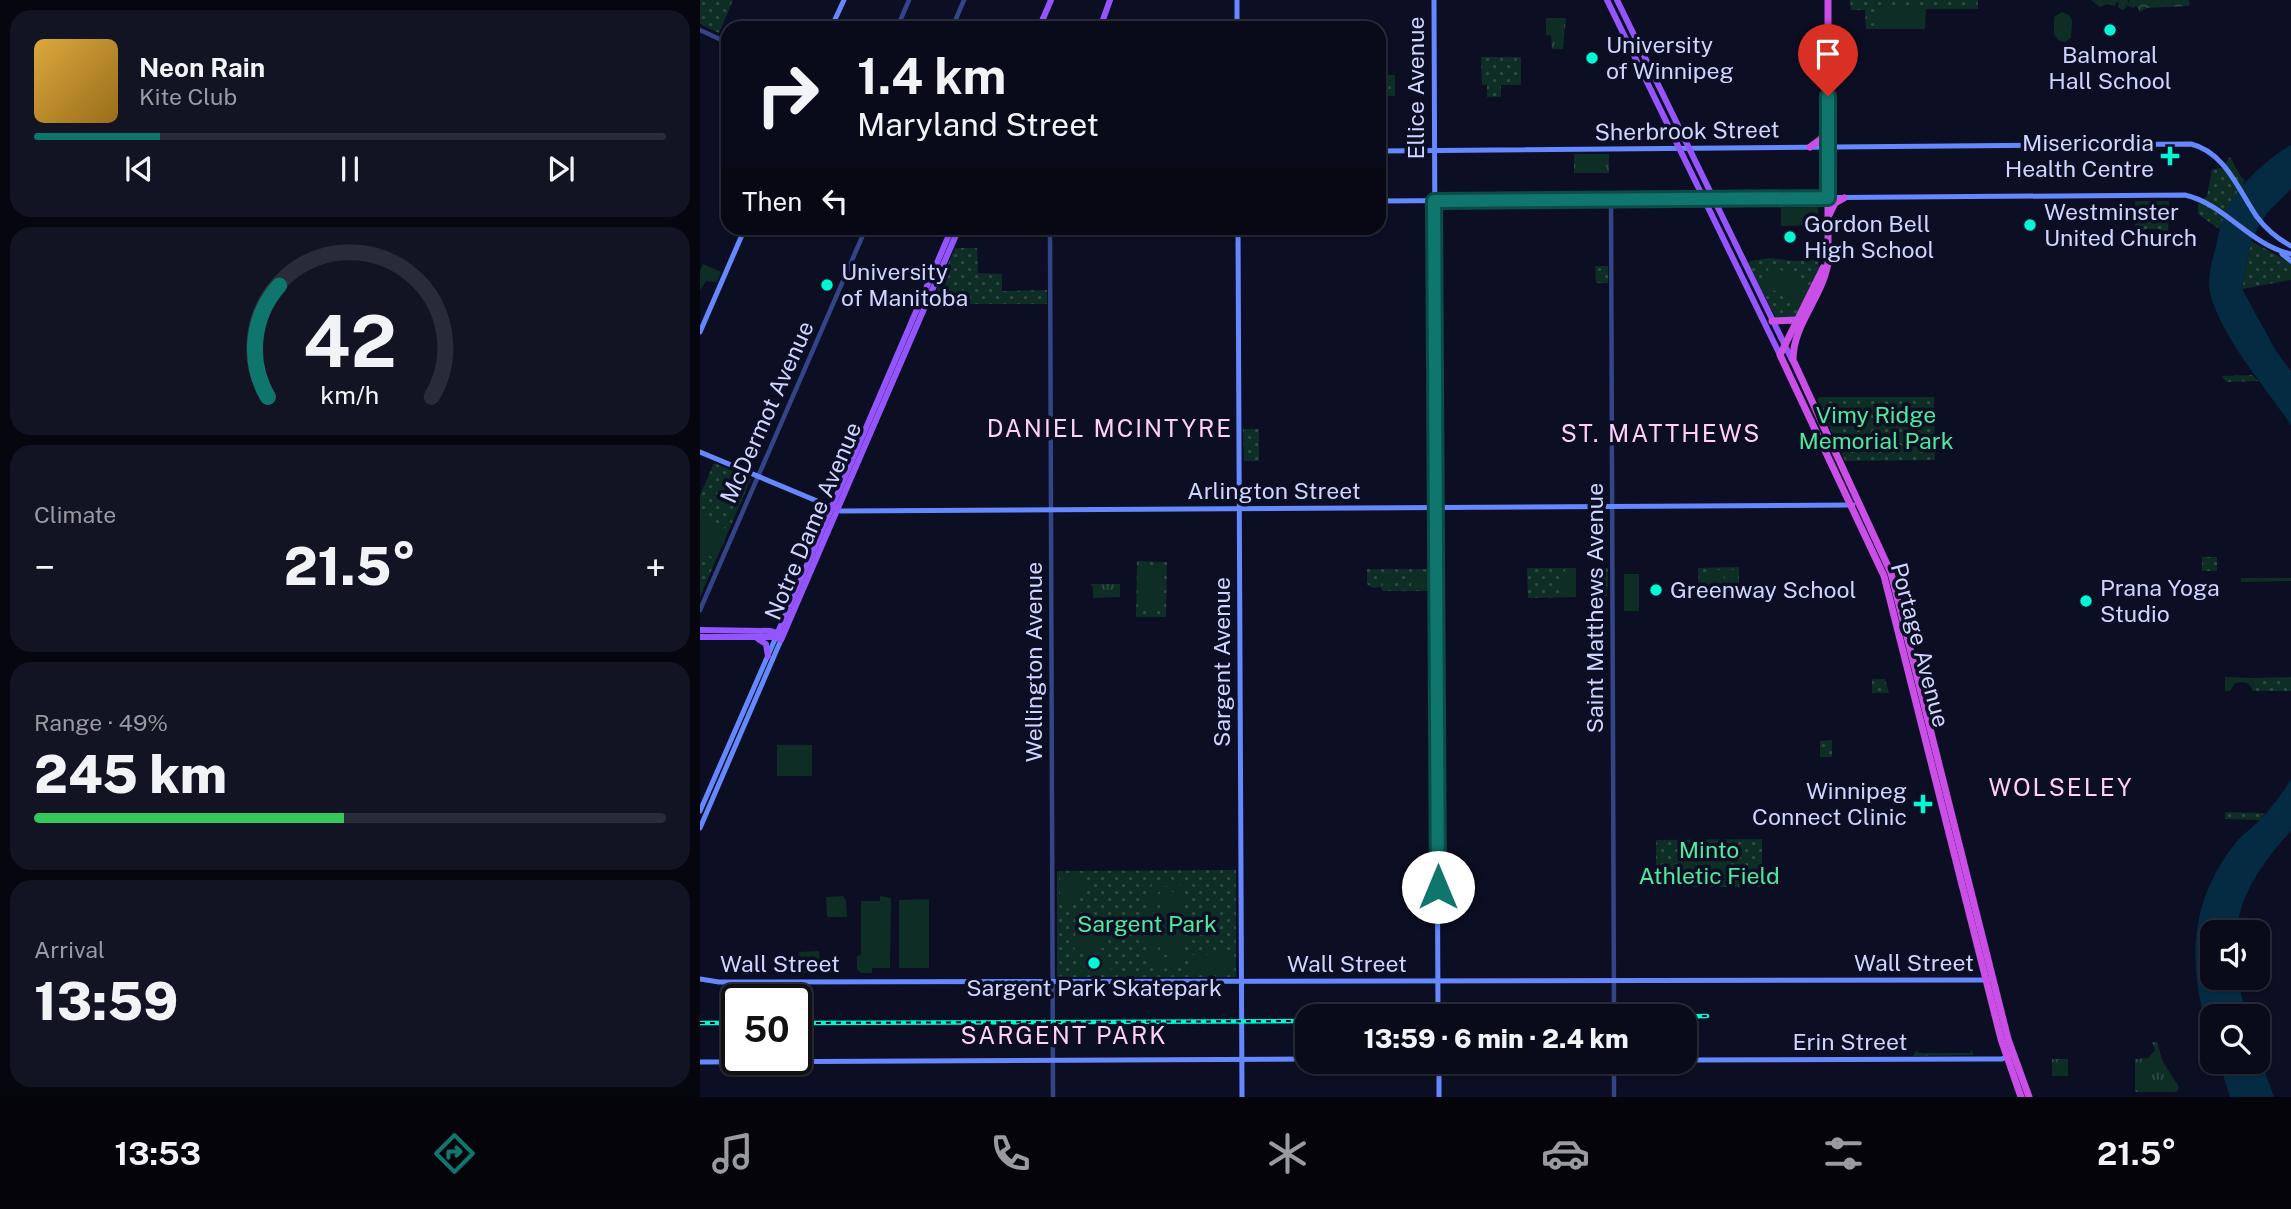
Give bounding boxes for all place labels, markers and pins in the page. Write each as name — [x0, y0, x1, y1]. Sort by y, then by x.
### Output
marker: Balmoral Hall School — [2102, 22, 2118, 38]
pin — [1798, 24, 1858, 96]
place label: University of Winnipeg — [1606, 31, 1734, 84]
place label: Balmoral Hall School — [2048, 41, 2172, 94]
marker: University of Winnipeg — [1584, 50, 1600, 66]
place label: Misericordia Health Centre — [2005, 129, 2154, 182]
marker: Misericordia Health Centre — [2160, 146, 2180, 166]
place label: Westminster United Church — [2044, 198, 2197, 251]
place label: Gordon Bell High School — [1804, 210, 1934, 263]
marker: Westminster United Church — [2022, 217, 2038, 233]
marker: Gordon Bell High School — [1782, 229, 1798, 245]
place label: University of Manitoba — [841, 258, 968, 311]
marker: University of Manitoba — [819, 277, 835, 293]
place label: Prana Yoga Studio — [2100, 574, 2220, 627]
place label: Greenway School — [1670, 576, 1856, 603]
marker: Greenway School — [1648, 582, 1664, 598]
marker: Prana Yoga Studio — [2078, 593, 2094, 609]
place label: Winnipeg Connect Clinic — [1752, 777, 1907, 830]
marker: Winnipeg Connect Clinic — [1913, 794, 1933, 814]
marker: Sargent Park Skatepark — [1086, 955, 1102, 971]
place label: Sargent Park Skatepark — [966, 974, 1222, 1001]

